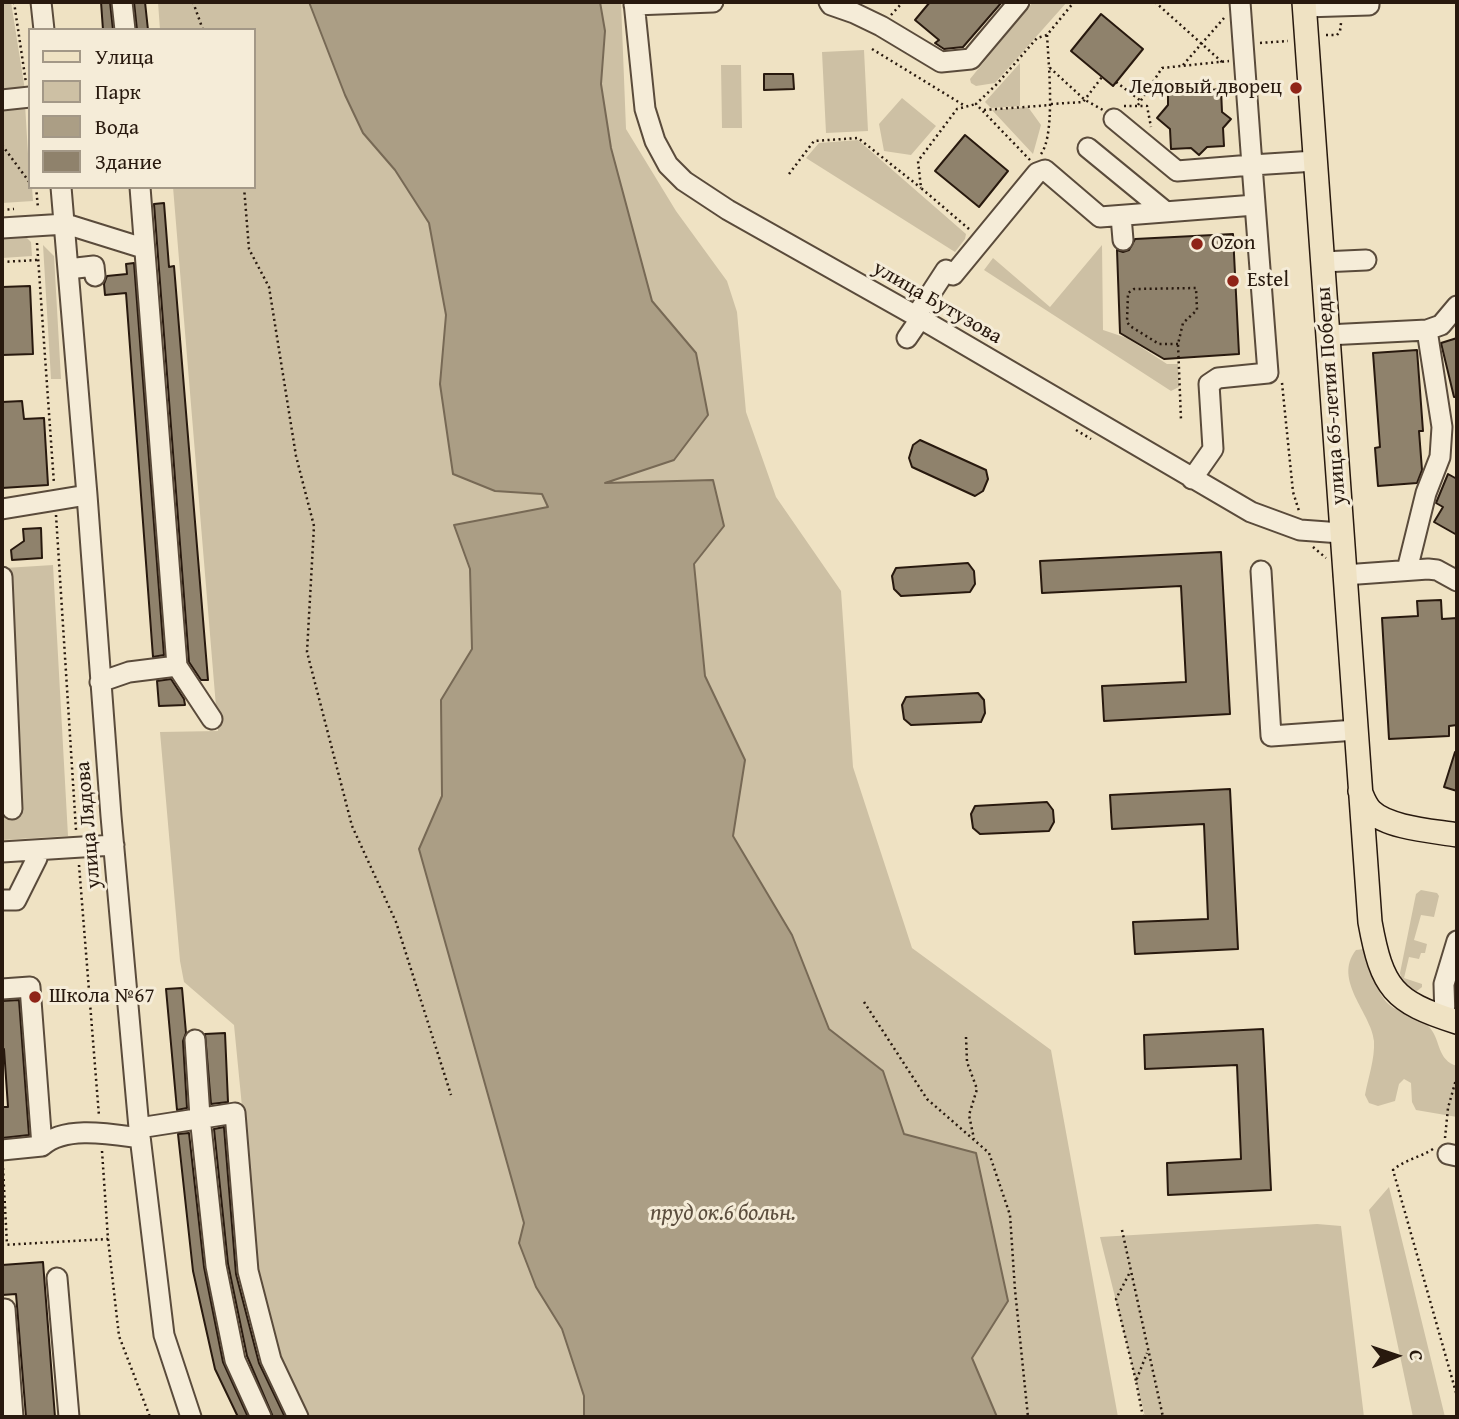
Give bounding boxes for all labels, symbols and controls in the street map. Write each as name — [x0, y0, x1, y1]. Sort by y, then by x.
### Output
legend — [28, 28, 256, 189]
text: Улица — [95, 41, 154, 72]
place label: Ледовый дворец — [1129, 75, 1282, 101]
text: Парк — [95, 76, 141, 107]
marker: Ледовый дворец — [1288, 80, 1304, 96]
text: Вода — [95, 111, 139, 142]
text: Здание — [95, 146, 162, 177]
place label: Ozon — [1211, 231, 1255, 257]
marker: Ozon — [1189, 236, 1205, 252]
street label: улица Бутузова — [868, 256, 1006, 350]
place label: Estel — [1247, 268, 1289, 294]
marker: Estel — [1225, 273, 1241, 289]
street label: улица 65-летия Победы — [1312, 286, 1352, 506]
street label: улица Лядова — [71, 760, 107, 890]
place label: Школа №67 — [49, 984, 155, 1010]
marker: Школа №67 — [27, 989, 43, 1005]
water label: пруд ок.6 больн. — [650, 1200, 796, 1228]
north arrow — [1361, 1321, 1431, 1391]
text: С — [1403, 1349, 1431, 1361]

